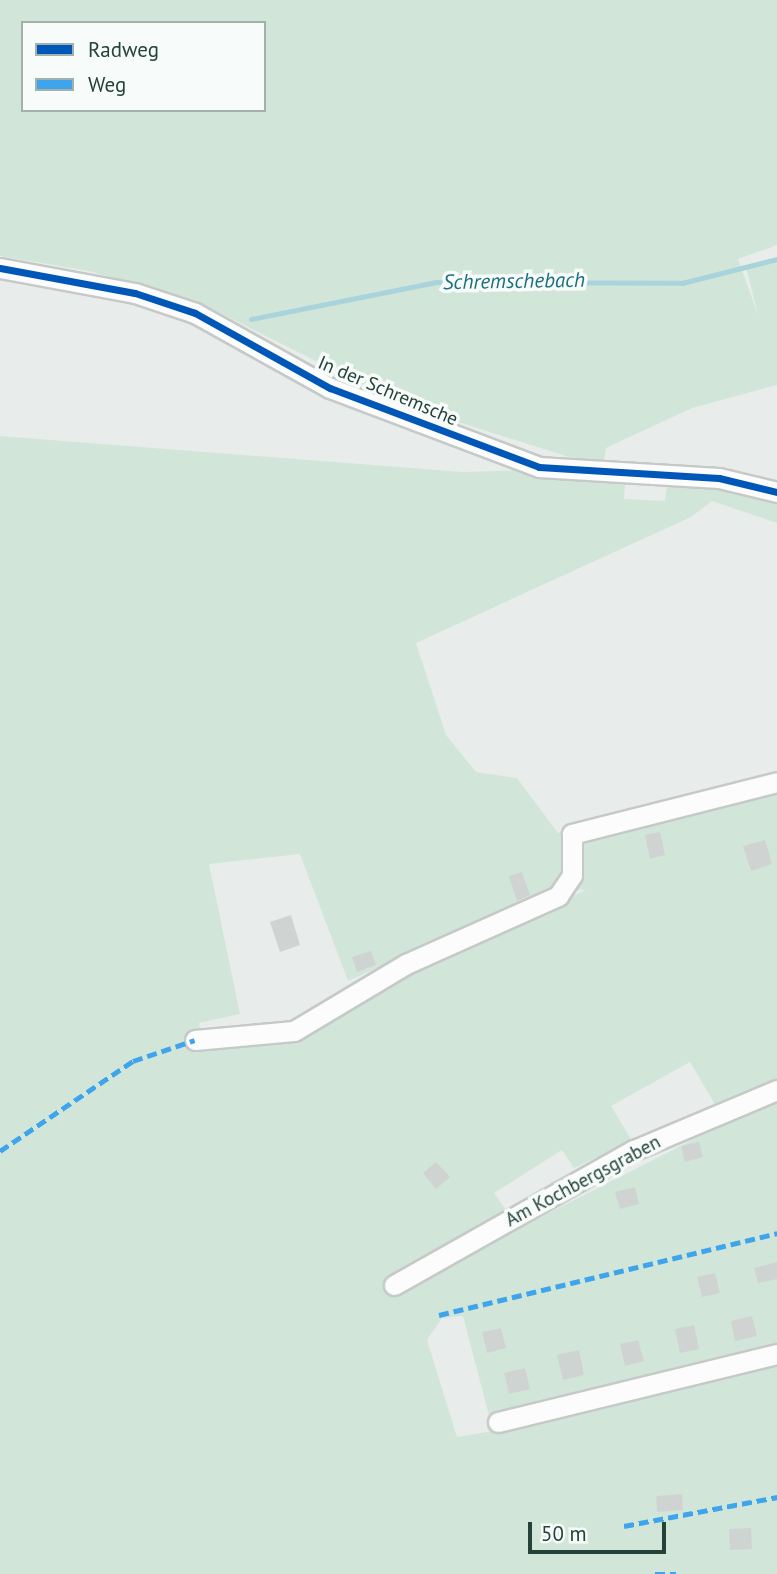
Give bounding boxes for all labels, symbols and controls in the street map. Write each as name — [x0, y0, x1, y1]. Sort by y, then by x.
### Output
legend — [21, 21, 266, 112]
text: Radweg — [88, 36, 159, 63]
text: Weg — [88, 71, 126, 98]
water label: Schremschebach — [443, 267, 585, 295]
street label: In der Schremsche — [315, 351, 461, 431]
street label: Am Kochbergsgraben — [502, 1130, 664, 1232]
scale bar — [532, 1508, 670, 1552]
text: 50 m — [541, 1520, 587, 1547]

